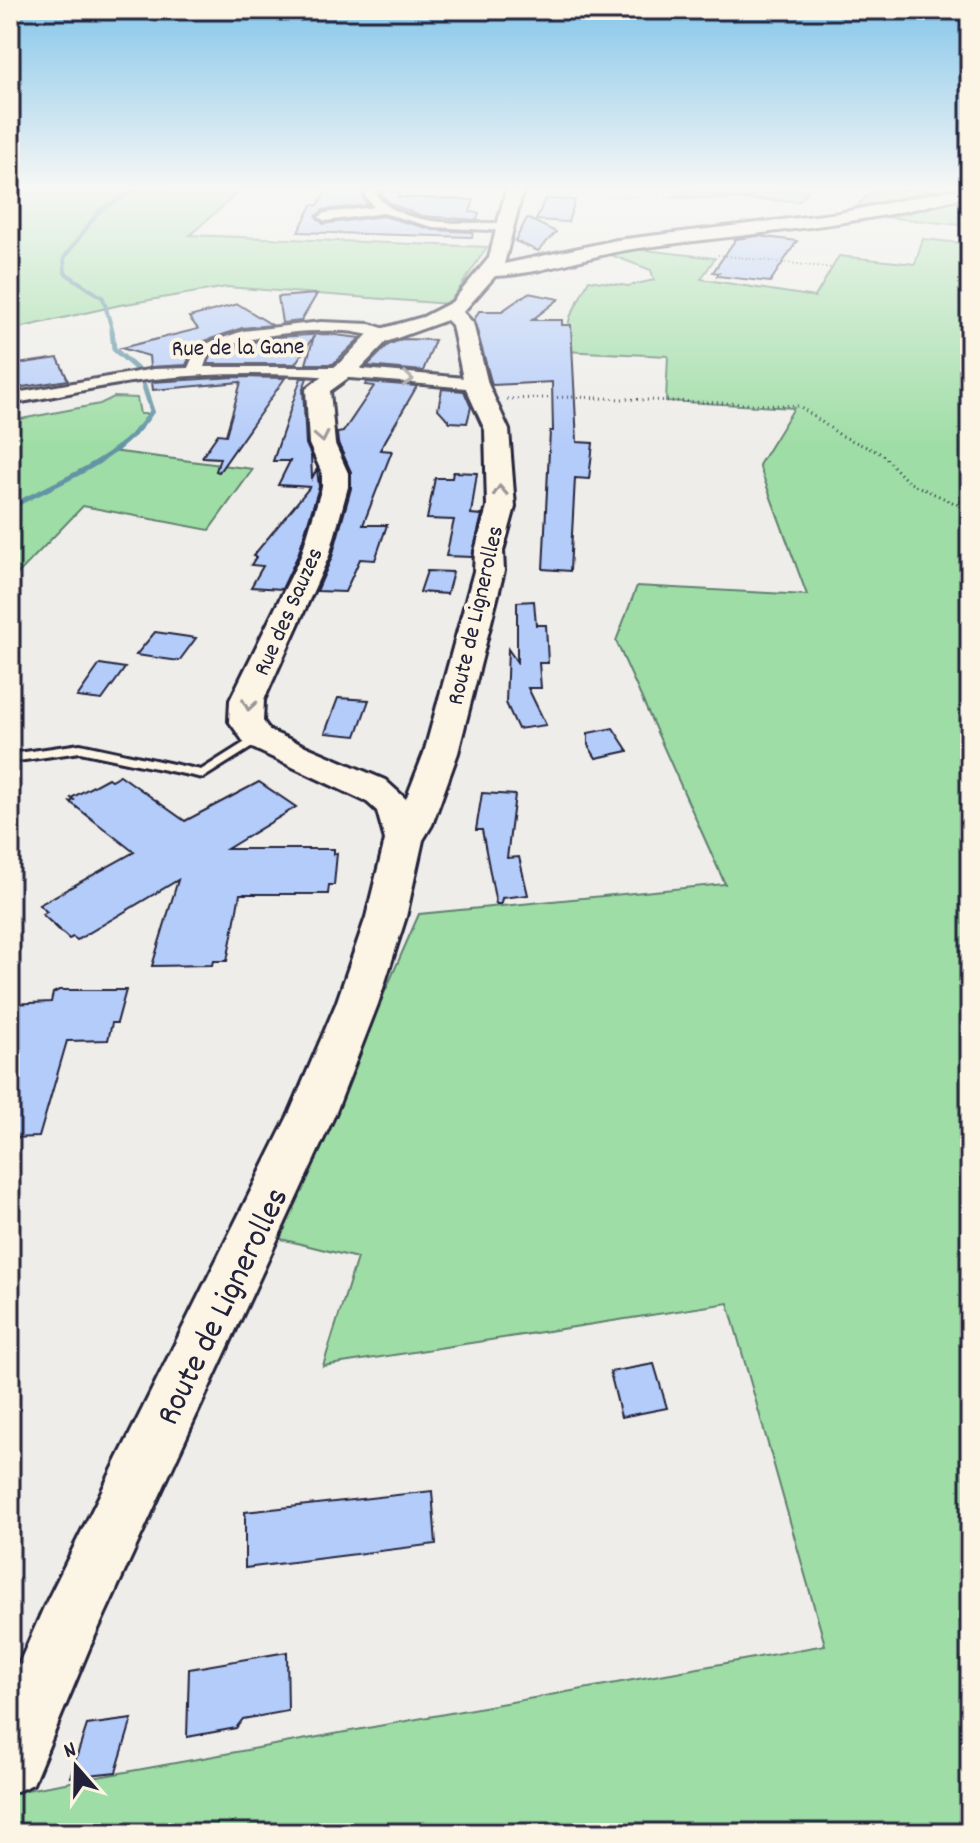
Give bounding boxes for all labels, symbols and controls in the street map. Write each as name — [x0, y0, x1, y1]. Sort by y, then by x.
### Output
street label: Rue de la Gane — [171, 331, 305, 367]
one-way arrow — [402, 370, 415, 387]
one-way arrow — [313, 431, 330, 444]
one-way arrow — [492, 484, 509, 497]
street label: Route de Lignerolles — [440, 523, 514, 709]
street label: Rue des Sauzes — [246, 543, 333, 682]
one-way arrow — [241, 699, 258, 712]
street label: Route de Lignerolles — [146, 1180, 304, 1435]
north arrow — [36, 1727, 116, 1807]
text: N — [60, 1735, 81, 1768]

